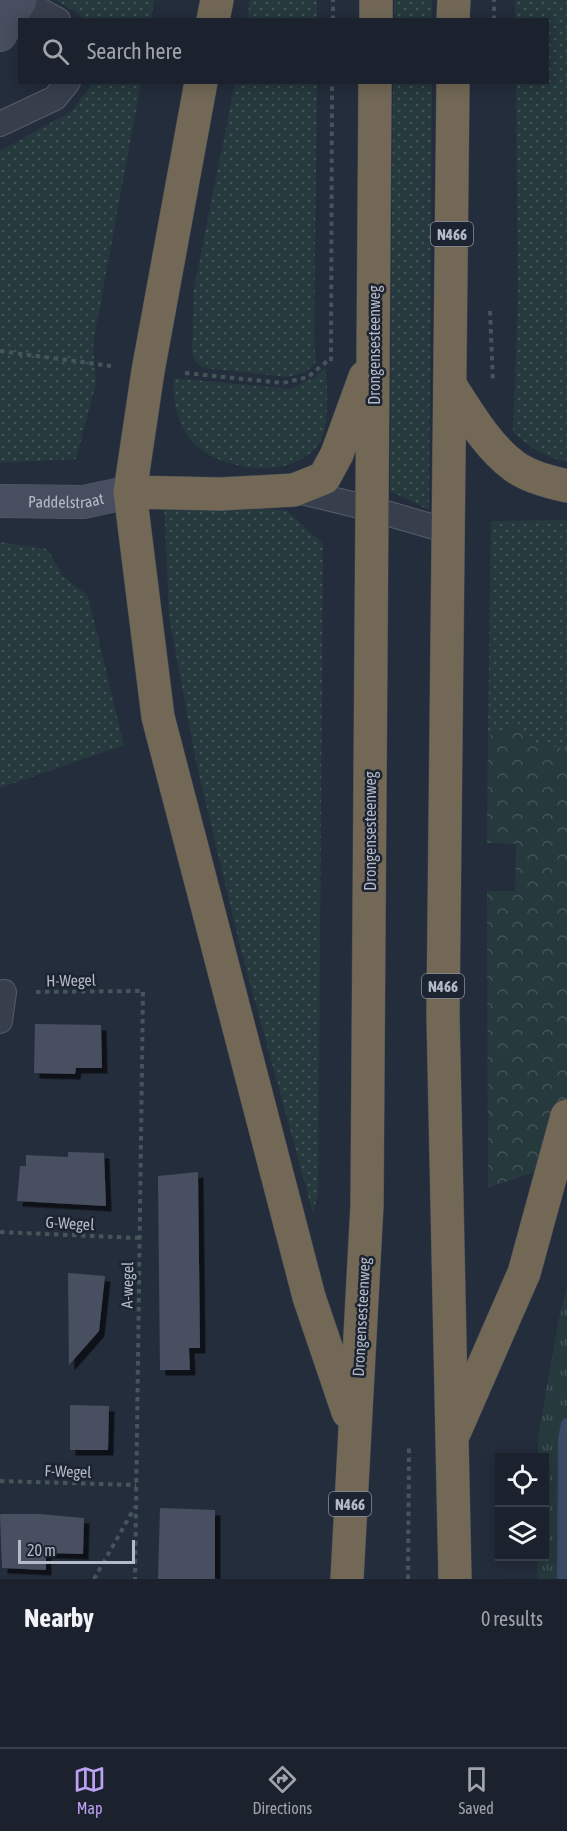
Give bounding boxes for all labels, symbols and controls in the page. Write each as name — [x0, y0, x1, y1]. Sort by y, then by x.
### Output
search box — [18, 18, 549, 84]
icon: search — [39, 35, 72, 68]
text: Search here — [87, 38, 182, 64]
road number: N466 — [431, 222, 473, 246]
street label: Drongensesteenweg — [365, 285, 384, 405]
street label: Paddelstraat — [28, 489, 106, 511]
street label: Drongensesteenweg — [361, 771, 380, 891]
street label: H-Wegel — [46, 971, 97, 990]
road number: N466 — [422, 974, 464, 998]
street label: G-Wegel — [45, 1213, 96, 1234]
street label: Drongensesteenweg — [349, 1257, 374, 1377]
street label: A-wegel — [118, 1261, 137, 1308]
map controls — [495, 1453, 549, 1561]
button: locate — [495, 1453, 549, 1507]
street label: F-Wegel — [44, 1461, 93, 1482]
road number: N466 — [329, 1492, 371, 1516]
button: layers — [495, 1507, 549, 1561]
scale bar — [18, 1537, 135, 1564]
text: 20 m — [27, 1541, 56, 1559]
text: Nearby — [24, 1603, 94, 1633]
text: 0 results — [481, 1607, 543, 1630]
tab: Map — [73, 1763, 106, 1817]
tab: Directions — [252, 1763, 312, 1817]
tab: Saved — [458, 1763, 494, 1817]

